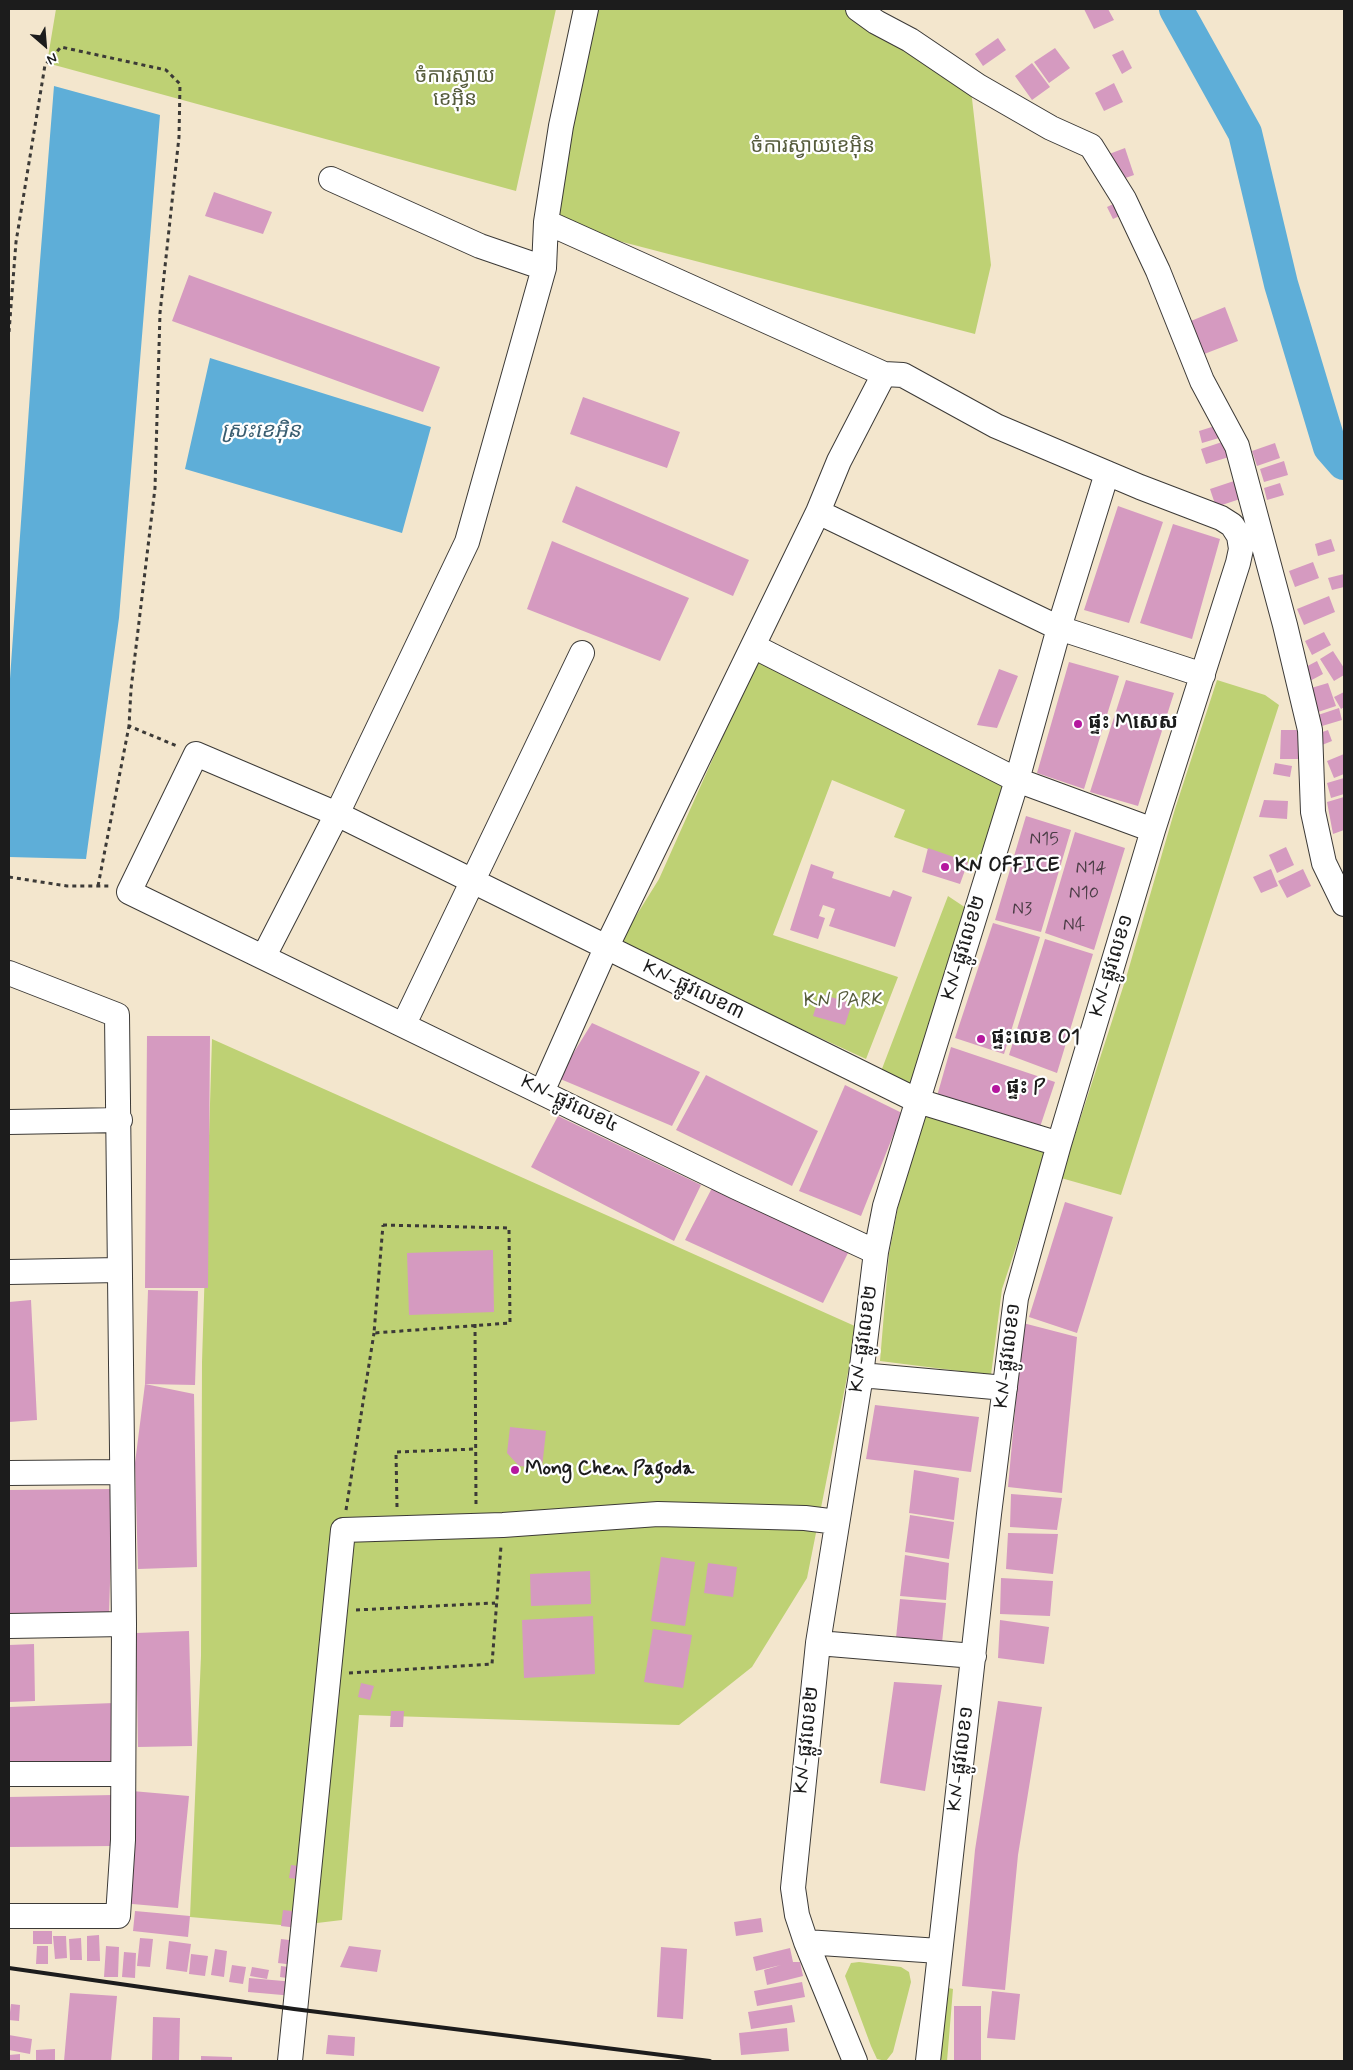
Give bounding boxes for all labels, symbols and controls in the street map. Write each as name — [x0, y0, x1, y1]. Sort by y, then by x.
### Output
north arrow — [20, 20, 70, 70]
text: N — [44, 48, 60, 68]
park label: ចំការស្វាយ ខេអ៊ិន — [415, 66, 495, 113]
park label: ចំការស្វាយខេអ៊ិន — [751, 136, 875, 160]
water label: ស្រះខេអ៊ិន — [221, 420, 301, 446]
place label: ផ្ទះ Mសេស — [1088, 712, 1178, 736]
marker: ផ្ទះ Mសេស — [1072, 718, 1084, 730]
house number: N15 — [1029, 829, 1059, 851]
place label: KN OFFICE — [955, 855, 1060, 879]
house number: N14 — [1076, 858, 1106, 880]
marker: KN OFFICE — [939, 861, 951, 873]
house number: N10 — [1069, 883, 1099, 905]
street label: KN-ផ្លូវលេខ២ — [938, 893, 992, 1003]
house number: N3 — [1012, 899, 1032, 921]
street label: KN-ផ្លូវលេខ១ — [1086, 912, 1140, 1020]
house number: N4 — [1063, 915, 1085, 937]
street label: KN-ផ្លូវលេខ៣ — [638, 956, 748, 1026]
park label: KN PARK — [803, 990, 883, 1014]
place label: ផ្ទះលេខ O1 — [991, 1027, 1080, 1051]
marker: ផ្ទះលេខ O1 — [975, 1033, 987, 1045]
street label: KN-ផ្លូវលេខ៤ — [516, 1071, 622, 1139]
place label: ផ្ទះ P — [1006, 1077, 1045, 1101]
marker: ផ្ទះ P — [990, 1083, 1002, 1095]
street label: KN-ផ្លូវលេខ២ — [846, 1284, 884, 1394]
street label: KN-ផ្លូវលេខ១ — [991, 1302, 1027, 1410]
place label: Mong Chen Pagoda — [525, 1458, 694, 1482]
marker: Mong Chen Pagoda — [509, 1464, 521, 1476]
street label: KN-ផ្លូវលេខ២ — [790, 1685, 826, 1795]
street label: KN-ផ្លូវលេខ១ — [944, 1705, 980, 1813]

